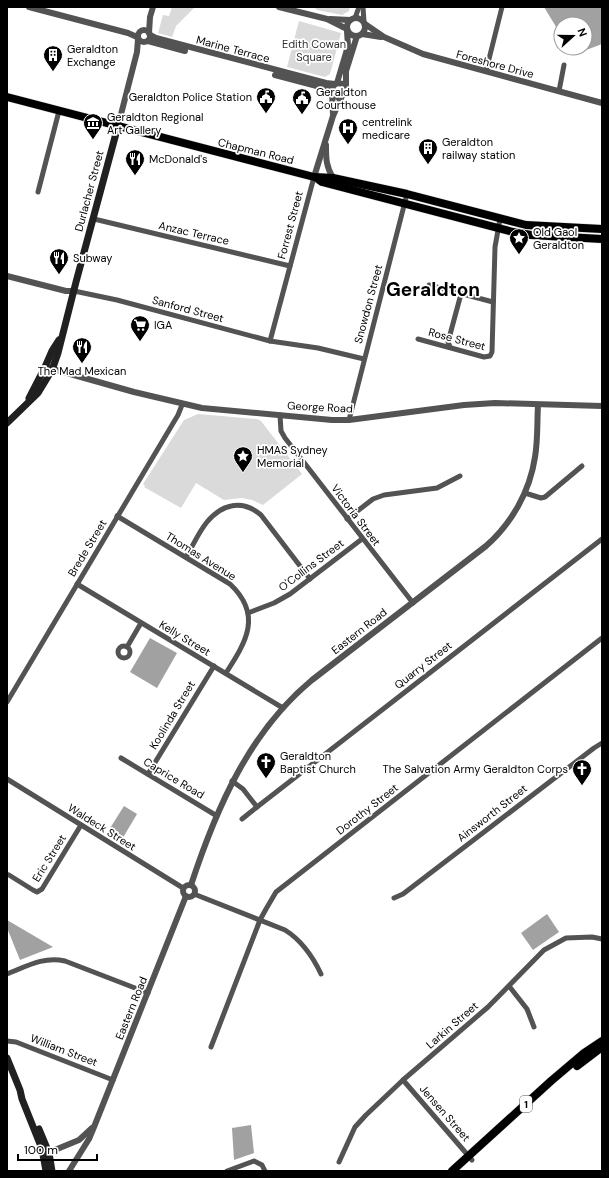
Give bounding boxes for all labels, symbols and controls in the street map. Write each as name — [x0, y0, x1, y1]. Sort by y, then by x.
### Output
north arrow — [553, 16, 593, 56]
text: N — [574, 26, 590, 39]
street label: Marine Terrace — [195, 32, 271, 66]
park label: Edith Cowan Square — [282, 37, 346, 64]
place label: Geraldton Exchange — [67, 42, 118, 69]
building icon: Geraldton Exchange — [42, 44, 64, 72]
street label: Foreshore Drive — [455, 47, 535, 81]
place label: Geraldton Courthouse — [316, 85, 376, 112]
public building icon: Geraldton Police Station — [255, 86, 277, 114]
public building icon: Geraldton Courthouse — [291, 87, 313, 115]
place label: Geraldton Police Station — [129, 90, 252, 104]
place label: Geraldton Regional Art Gallery — [107, 110, 203, 137]
museum icon: Geraldton Regional Art Gallery — [82, 112, 104, 140]
place label: centrelink medicare — [362, 115, 413, 142]
hospital icon: centrelink medicare — [337, 117, 359, 145]
street label: Chapman Road — [217, 135, 295, 167]
place label: Geraldton railway station — [442, 135, 515, 162]
building icon: Geraldton railway station — [417, 137, 439, 165]
restaurant icon: McDonald's — [124, 148, 146, 176]
street label: Durlacher Street — [71, 149, 107, 233]
place label: McDonald's — [149, 152, 208, 166]
street label: Forrest Street — [274, 189, 306, 261]
street label: Anzac Terrace — [157, 218, 231, 248]
place label: Old Gaol Geraldton — [533, 225, 584, 252]
place icon: Old Gaol Geraldton — [508, 227, 530, 255]
restaurant icon: Subway — [48, 247, 70, 275]
place label: Subway — [73, 251, 113, 265]
street label: Snowdon Street — [351, 263, 385, 345]
district label: Geraldton — [386, 277, 480, 302]
street label: Sanford Street — [151, 293, 225, 325]
supermarket icon: IGA — [129, 314, 151, 342]
place label: IGA — [154, 318, 172, 332]
street label: Rose Street — [427, 325, 487, 353]
restaurant icon: The Mad Mexican — [71, 336, 93, 364]
place label: The Mad Mexican — [38, 364, 126, 378]
street label: George Road — [287, 398, 353, 416]
place label: HMAS Sydney Memorial — [257, 443, 328, 470]
place icon: HMAS Sydney Memorial — [232, 445, 254, 473]
street label: Victoria Street — [328, 481, 384, 549]
street label: Brede Street — [65, 517, 109, 579]
street label: Thomas Avenue — [163, 529, 239, 583]
street label: O'Collins Street — [276, 536, 346, 594]
street label: Eastern Road — [328, 605, 390, 657]
street label: Kelly Street — [157, 617, 213, 659]
street label: Quarry Street — [391, 638, 455, 692]
street label: Koolinda Street — [146, 678, 198, 752]
place label: Geraldton Baptist Church — [280, 749, 356, 776]
church icon: Geraldton Baptist Church — [255, 751, 277, 779]
street label: Caprice Road — [141, 754, 207, 802]
church icon: The Salvation Army Geraldton Corps — [571, 758, 593, 786]
place label: The Salvation Army Geraldton Corps — [383, 762, 568, 776]
street label: Dorothy Street — [333, 780, 401, 838]
street label: Ainsworth Street — [454, 781, 530, 845]
street label: Waldeck Street — [65, 800, 139, 854]
street label: Eric Street — [29, 832, 69, 884]
street label: Eastern Road — [112, 974, 150, 1042]
street label: Larkin Street — [423, 999, 481, 1051]
street label: William Street — [28, 1031, 100, 1069]
street label: Jensen Street — [417, 1082, 473, 1144]
road number: 1 — [520, 1096, 532, 1112]
scale bar — [18, 1136, 97, 1162]
text: 100 m — [24, 1142, 58, 1158]

